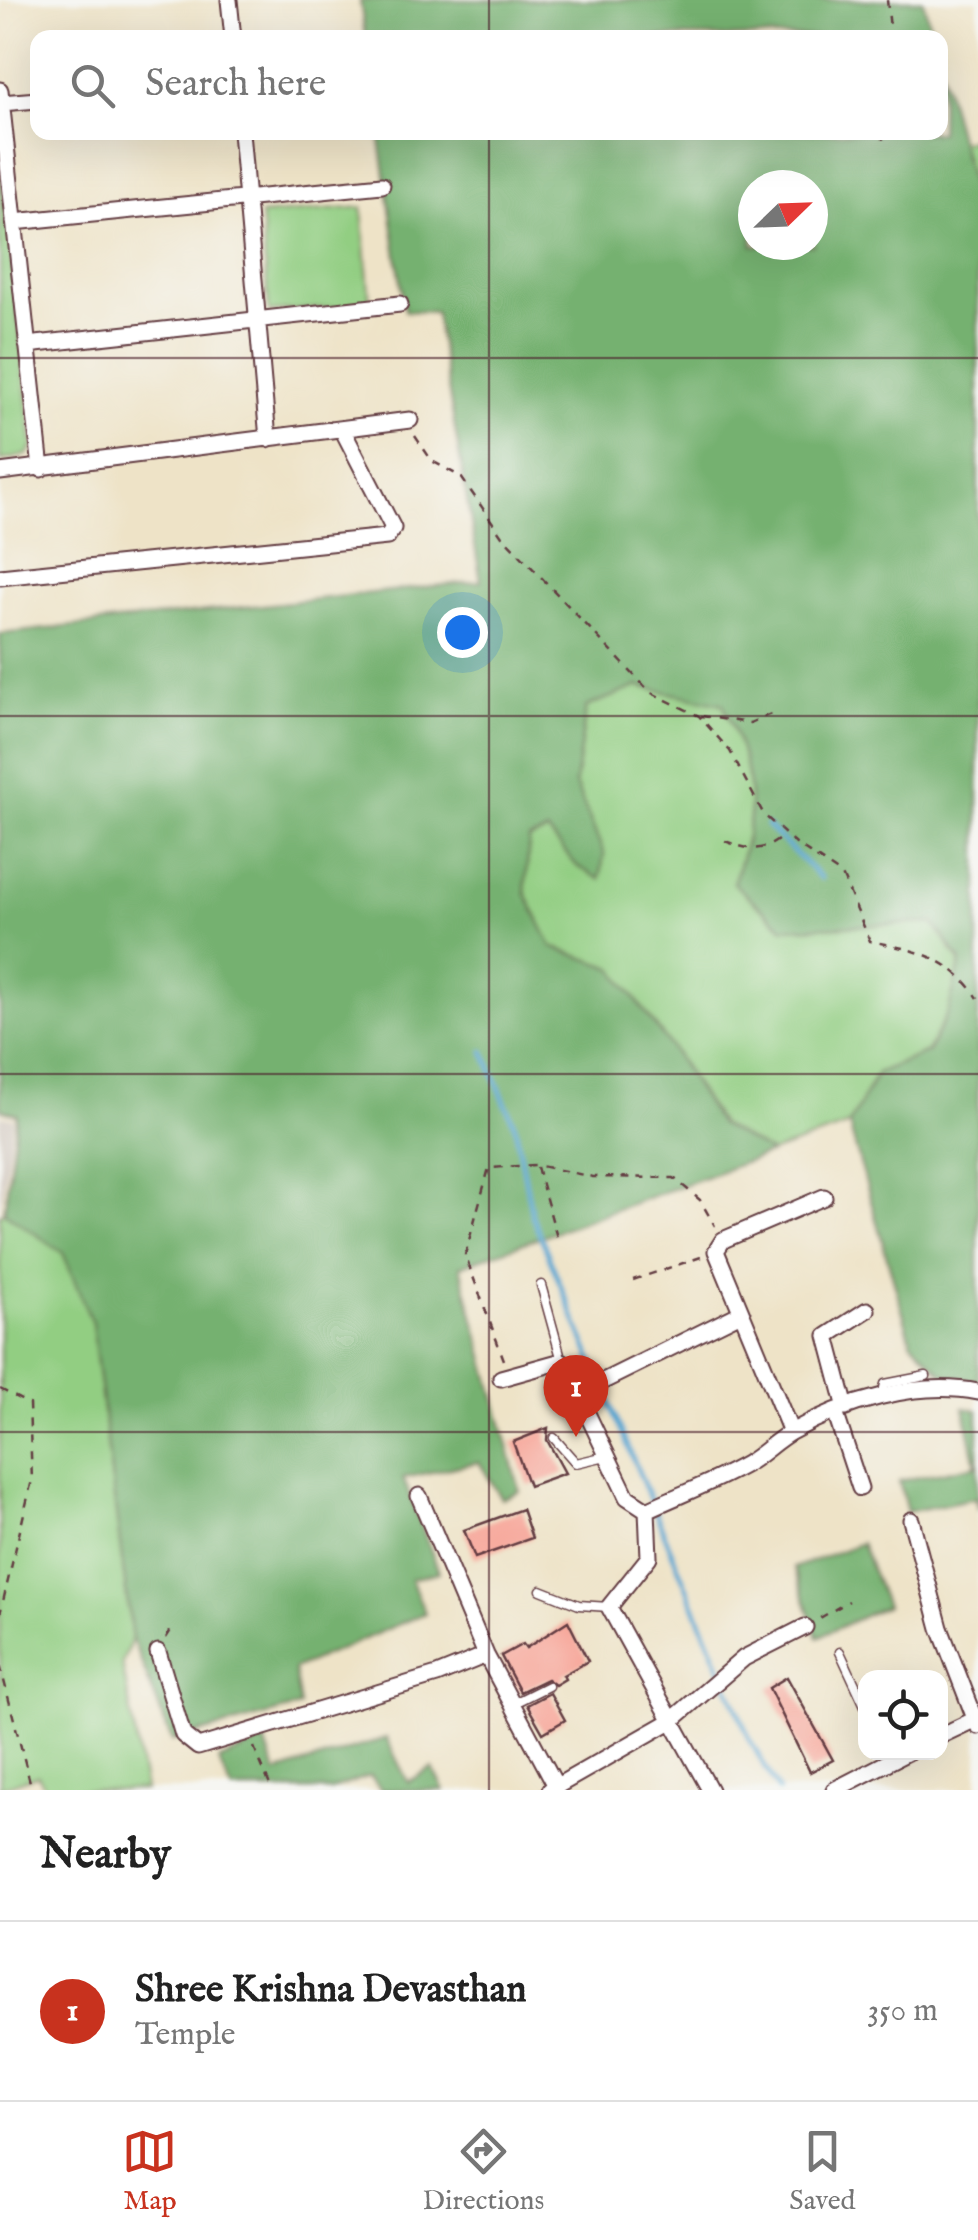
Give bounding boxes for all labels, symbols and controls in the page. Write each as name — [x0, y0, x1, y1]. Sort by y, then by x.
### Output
search box — [30, 30, 948, 140]
icon: search — [65, 58, 120, 113]
text: Search here — [145, 61, 326, 109]
north arrow — [738, 170, 828, 260]
your location — [437, 607, 488, 658]
pin: 1 — [544, 1354, 608, 1437]
map controls — [858, 1670, 948, 1760]
button: locate — [858, 1670, 948, 1760]
text: Nearby — [40, 1829, 171, 1882]
text: Shree Krishna Devasthan — [135, 1967, 526, 2015]
text: 1 — [67, 1991, 78, 2032]
text: 350 m — [867, 1991, 938, 2032]
text: Temple — [135, 2015, 235, 2056]
tab: Map — [122, 2124, 177, 2219]
tab: Directions — [422, 2124, 544, 2219]
tab: Saved — [789, 2124, 856, 2219]

